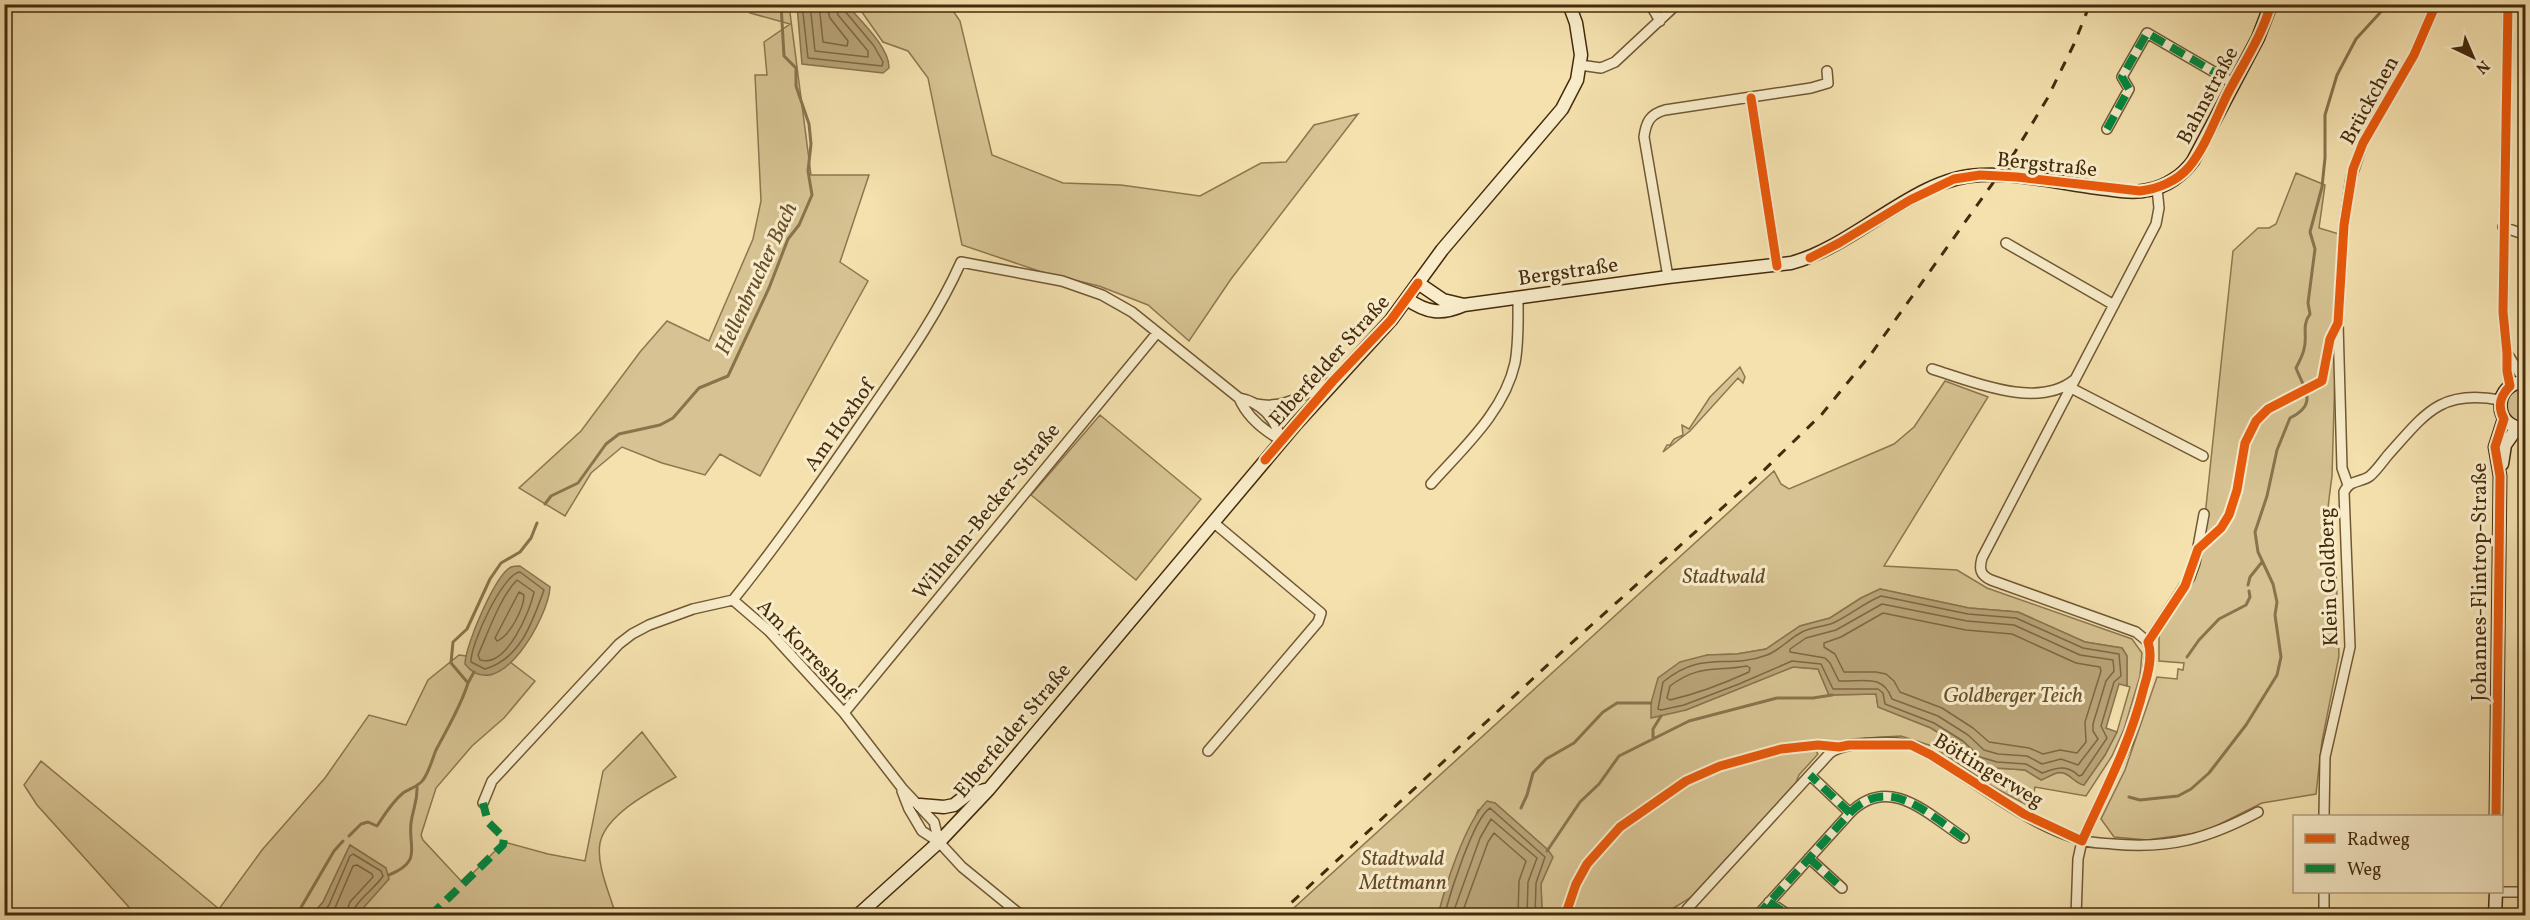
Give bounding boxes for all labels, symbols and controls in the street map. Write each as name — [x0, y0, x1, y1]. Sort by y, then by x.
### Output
north arrow — [2443, 27, 2503, 87]
street label: Bahnstraße — [2170, 42, 2246, 150]
street label: Brückchen — [2334, 51, 2407, 150]
text: N — [2470, 54, 2494, 79]
street label: Bergstraße — [1995, 146, 2098, 185]
water label: Hellenbrucher Bach — [708, 198, 806, 360]
street label: Bergstraße — [1516, 251, 1620, 294]
street label: Elberfelder Straße — [1263, 289, 1397, 433]
street label: Am Hoxhof — [798, 373, 884, 478]
street label: Wilhelm-Becker-Straße — [907, 417, 1068, 607]
street label: Johannes-Flintrop-Straße — [2466, 463, 2495, 701]
street label: Klein Goldberg — [2313, 507, 2346, 647]
park label: Stadtwald — [1683, 563, 1765, 592]
street label: Am Korreshof — [749, 593, 862, 708]
street label: Elberfelder Straße — [948, 657, 1078, 805]
water label: Goldberger Teich — [1943, 681, 2083, 712]
street label: Böttingerweg — [1928, 727, 2049, 816]
legend — [2293, 815, 2503, 893]
text: Radweg — [2347, 828, 2410, 853]
park label: Stadtwald Mettmann — [1358, 845, 1447, 898]
text: Weg — [2347, 858, 2381, 883]

